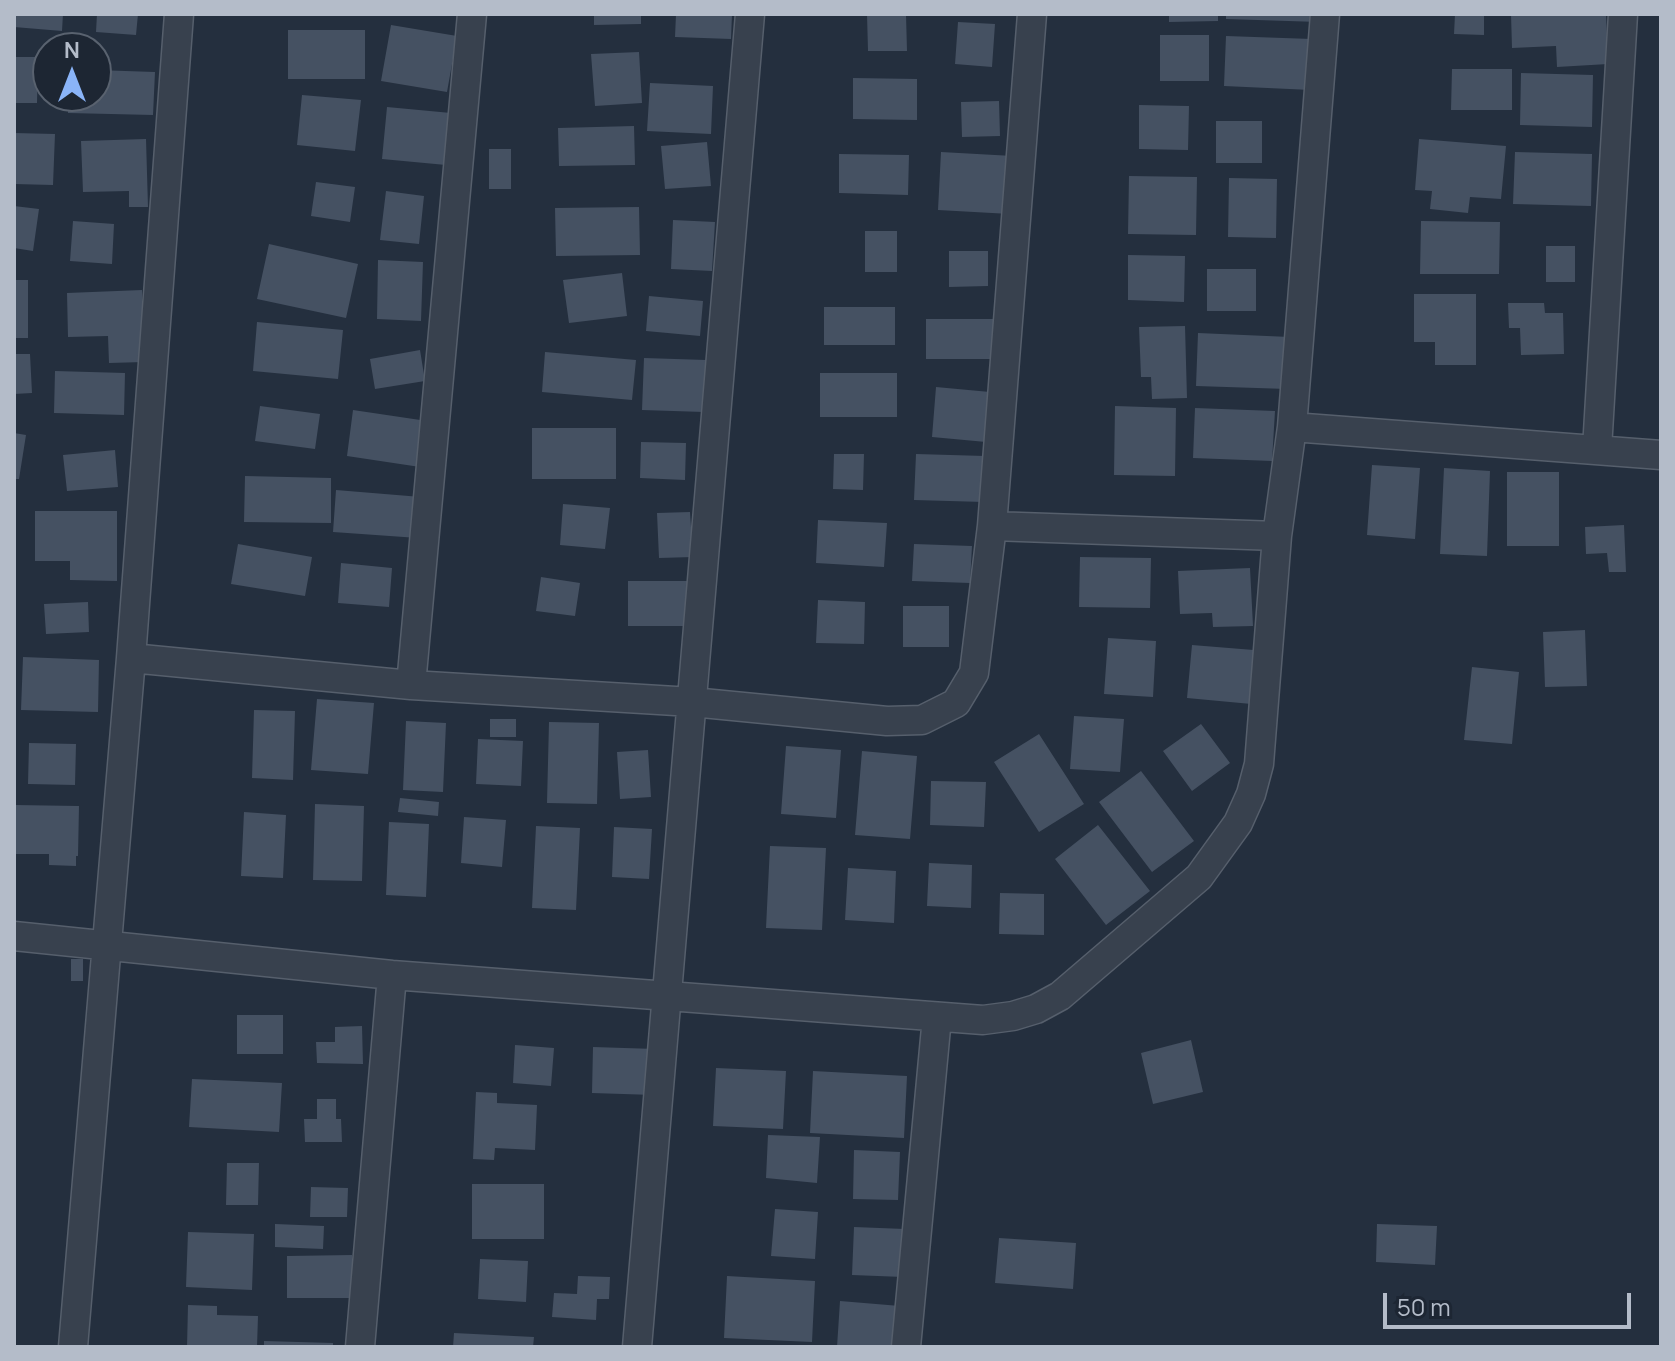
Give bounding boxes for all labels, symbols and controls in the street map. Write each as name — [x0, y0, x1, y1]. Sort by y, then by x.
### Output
north arrow — [32, 32, 112, 112]
text: N — [64, 35, 80, 65]
scale bar — [1387, 1277, 1635, 1327]
text: 50 m — [1397, 1290, 1451, 1323]

